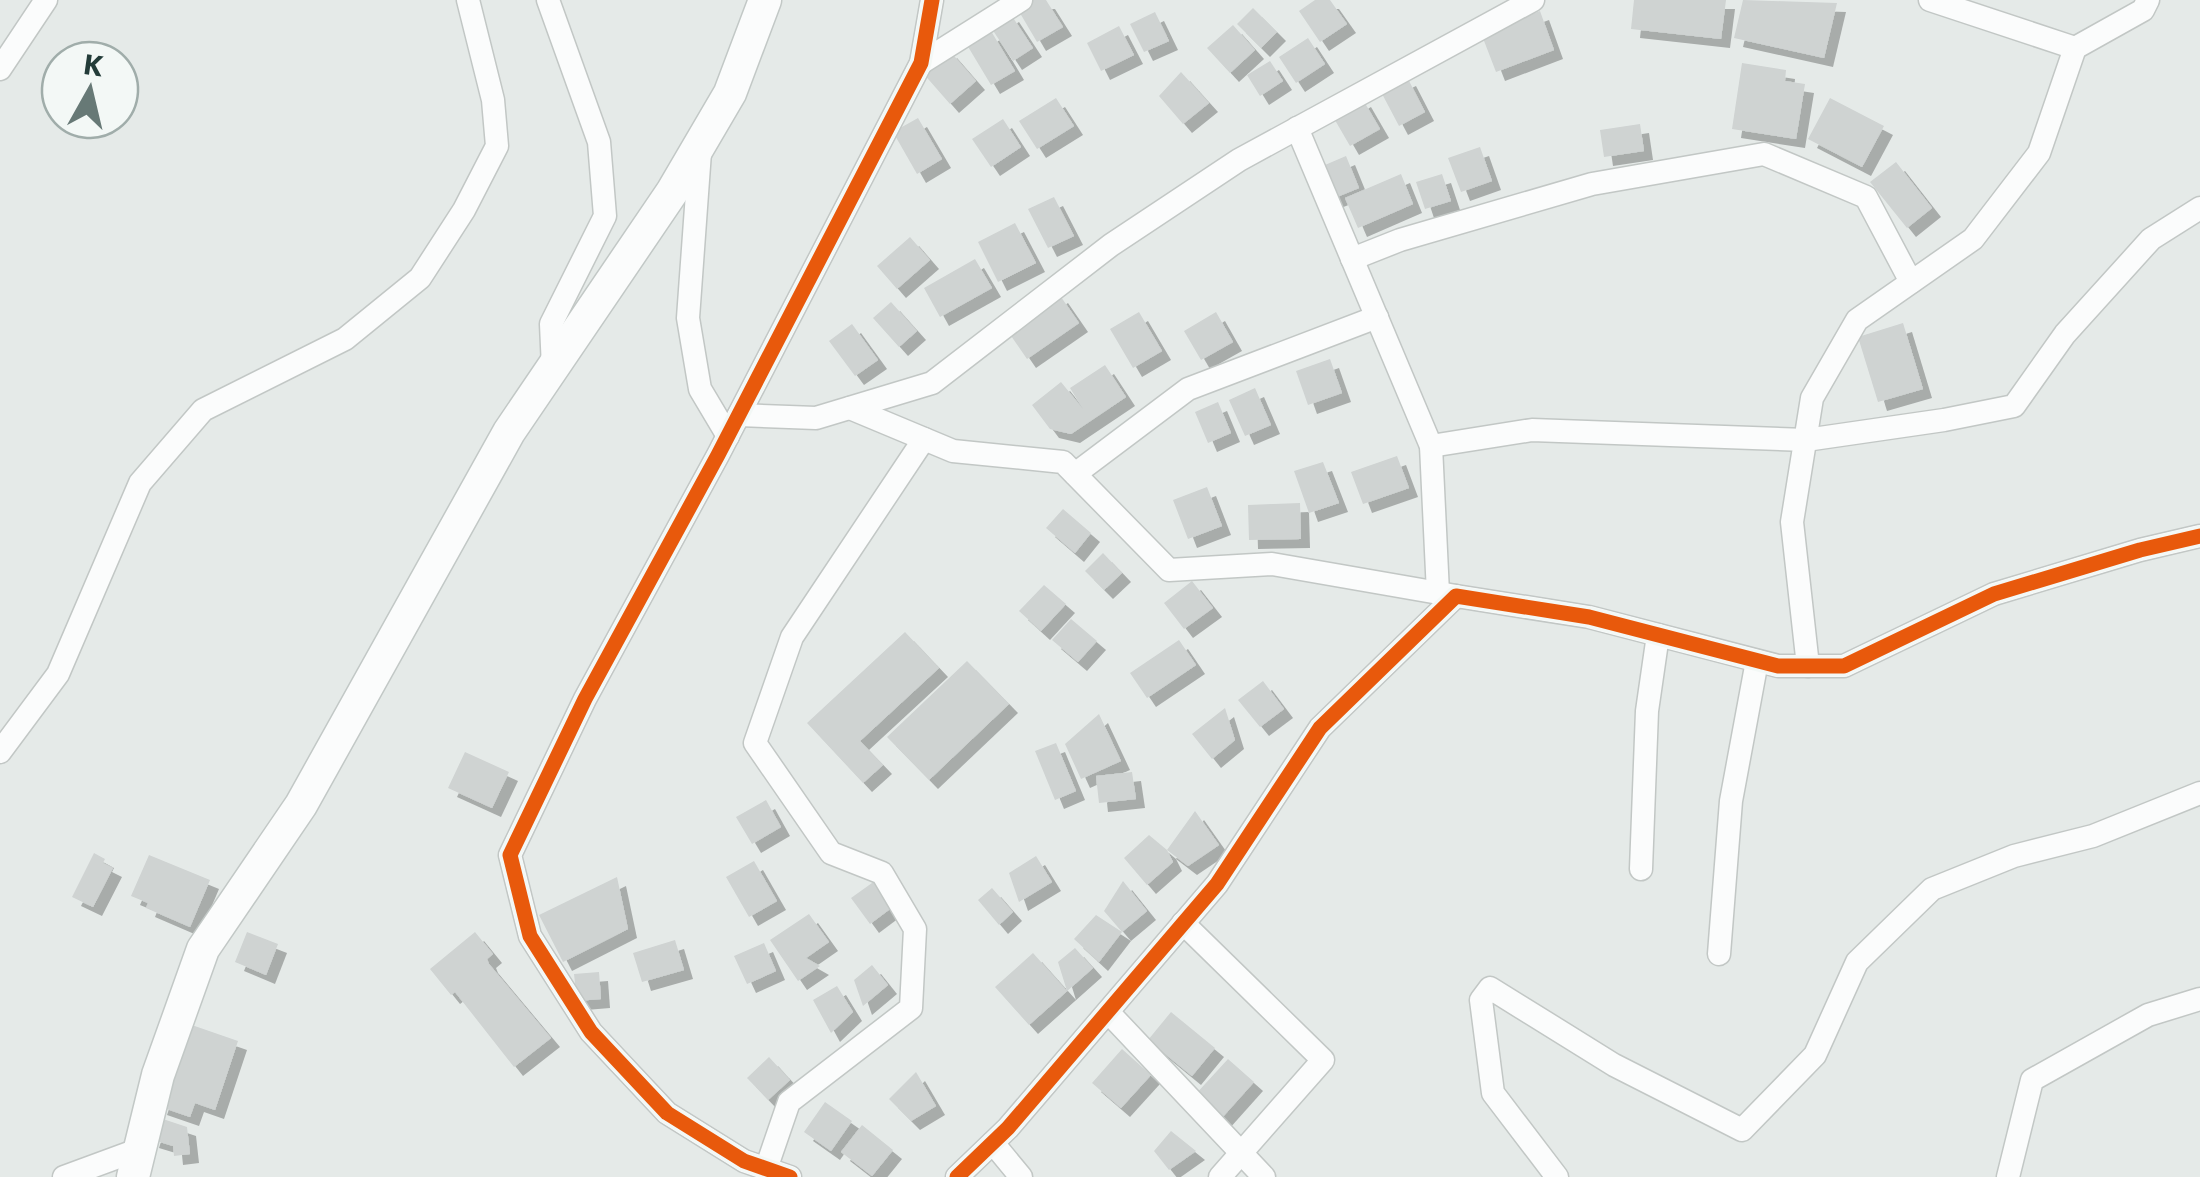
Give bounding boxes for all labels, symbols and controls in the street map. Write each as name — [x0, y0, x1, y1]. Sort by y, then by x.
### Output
north arrow — [40, 40, 140, 140]
text: K — [82, 46, 106, 83]

